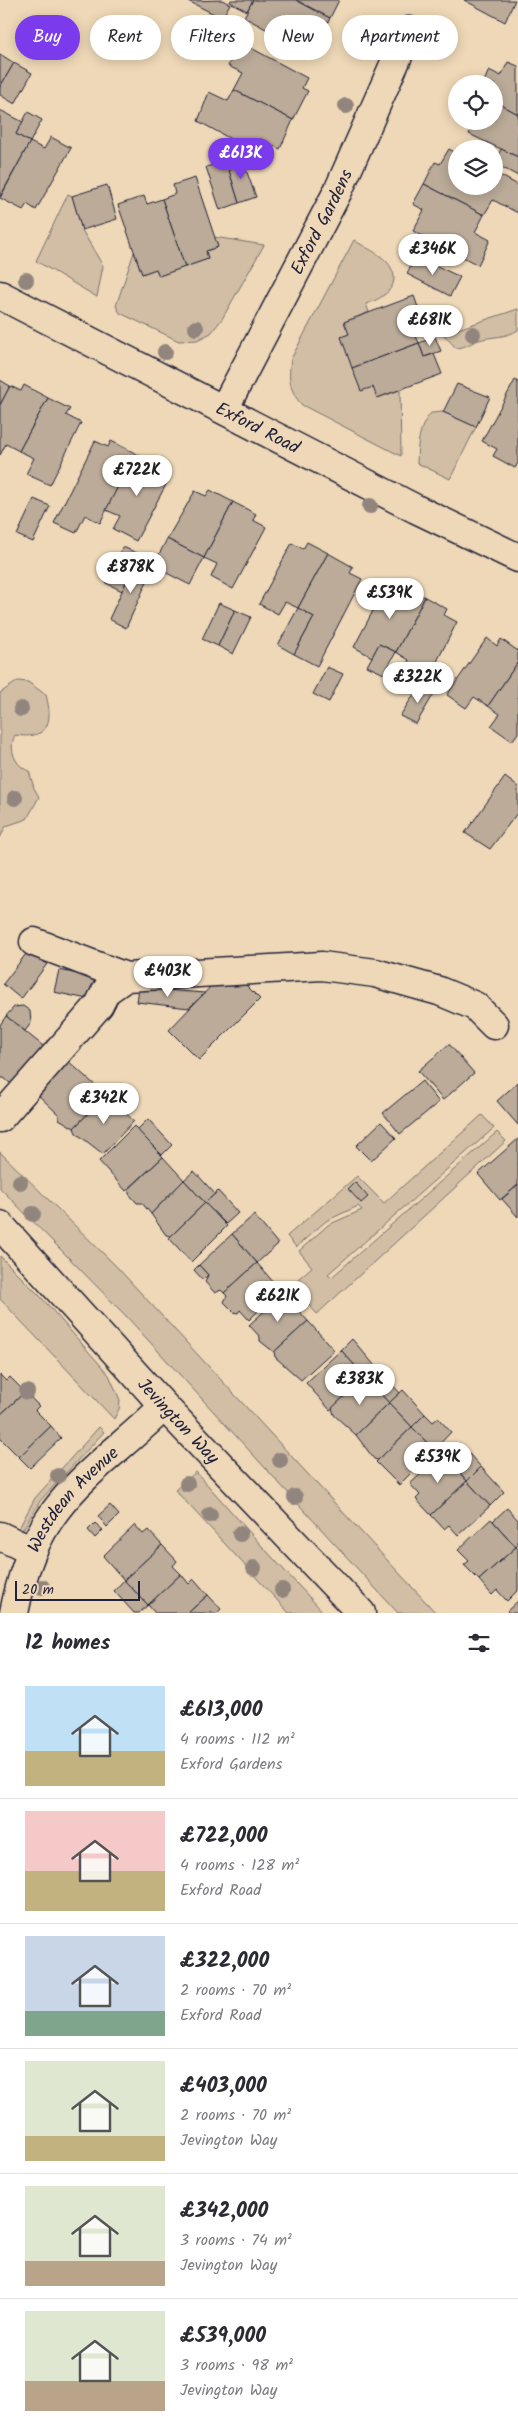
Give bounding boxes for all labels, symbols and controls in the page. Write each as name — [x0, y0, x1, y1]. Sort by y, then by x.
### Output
chip: Buy — [15, 15, 80, 60]
chip: Rent — [90, 15, 161, 60]
chip: Filters — [171, 15, 254, 60]
chip: New — [264, 15, 332, 60]
chip: Apartment — [342, 15, 458, 60]
map controls — [448, 75, 503, 195]
button: locate — [448, 75, 503, 130]
pin: £613K — [206, 138, 276, 180]
button: layers — [448, 140, 503, 195]
text: £613K — [219, 141, 263, 166]
street label: Exford Gardens — [284, 165, 362, 280]
pin: £346K — [398, 234, 468, 276]
text: £346K — [409, 237, 457, 262]
pin: £681K — [395, 304, 465, 347]
text: £681K — [408, 308, 452, 333]
street label: Exford Road — [210, 395, 305, 463]
pin: £722K — [102, 454, 172, 497]
text: £722K — [113, 458, 161, 483]
pin: £878K — [96, 552, 166, 594]
text: £878K — [107, 555, 155, 580]
pin: £539K — [355, 578, 425, 620]
text: £539K — [367, 581, 413, 606]
pin: £322K — [383, 662, 453, 704]
text: £322K — [394, 665, 442, 690]
pin: £403K — [133, 956, 203, 998]
text: £403K — [144, 959, 192, 984]
pin: £342K — [69, 1082, 139, 1125]
text: £342K — [80, 1086, 128, 1111]
pin: £621K — [243, 1280, 313, 1323]
text: £621K — [256, 1284, 300, 1309]
pin: £383K — [325, 1364, 395, 1406]
text: £383K — [336, 1367, 384, 1392]
street label: Jevington Way — [129, 1372, 226, 1472]
street label: Westdean Avenue — [21, 1440, 126, 1558]
pin: £539K — [403, 1442, 473, 1484]
text: £539K — [415, 1445, 461, 1470]
scale bar — [15, 1578, 140, 1601]
text: 20 m — [22, 1579, 54, 1601]
text: 12 homes — [25, 1627, 110, 1660]
icon: filters — [465, 1629, 493, 1657]
text: £613,000 — [180, 1694, 262, 1727]
icon: home — [65, 1706, 125, 1766]
text: 4 rooms · 112 m² — [180, 1727, 295, 1752]
text: Exford Gardens — [180, 1752, 282, 1777]
text: £722,000 — [180, 1820, 268, 1853]
icon: home — [65, 1831, 125, 1891]
text: 4 rooms · 128 m² — [180, 1853, 299, 1878]
text: Exford Road — [180, 1878, 261, 1903]
text: £322,000 — [180, 1945, 269, 1978]
icon: home — [65, 1956, 125, 2016]
text: 2 rooms · 70 m² — [180, 1978, 291, 2003]
text: Exford Road — [180, 2003, 261, 2028]
text: £403,000 — [180, 2070, 267, 2103]
icon: home — [65, 2081, 125, 2141]
text: 2 rooms · 70 m² — [180, 2103, 291, 2128]
text: Jevington Way — [180, 2128, 277, 2153]
text: £342,000 — [180, 2195, 268, 2228]
icon: home — [65, 2206, 125, 2266]
text: 3 rooms · 74 m² — [180, 2228, 292, 2253]
text: Jevington Way — [180, 2253, 277, 2278]
text: £539,000 — [180, 2320, 266, 2353]
icon: home — [65, 2331, 125, 2391]
text: 3 rooms · 98 m² — [180, 2353, 293, 2378]
text: Jevington Way — [180, 2378, 277, 2403]

